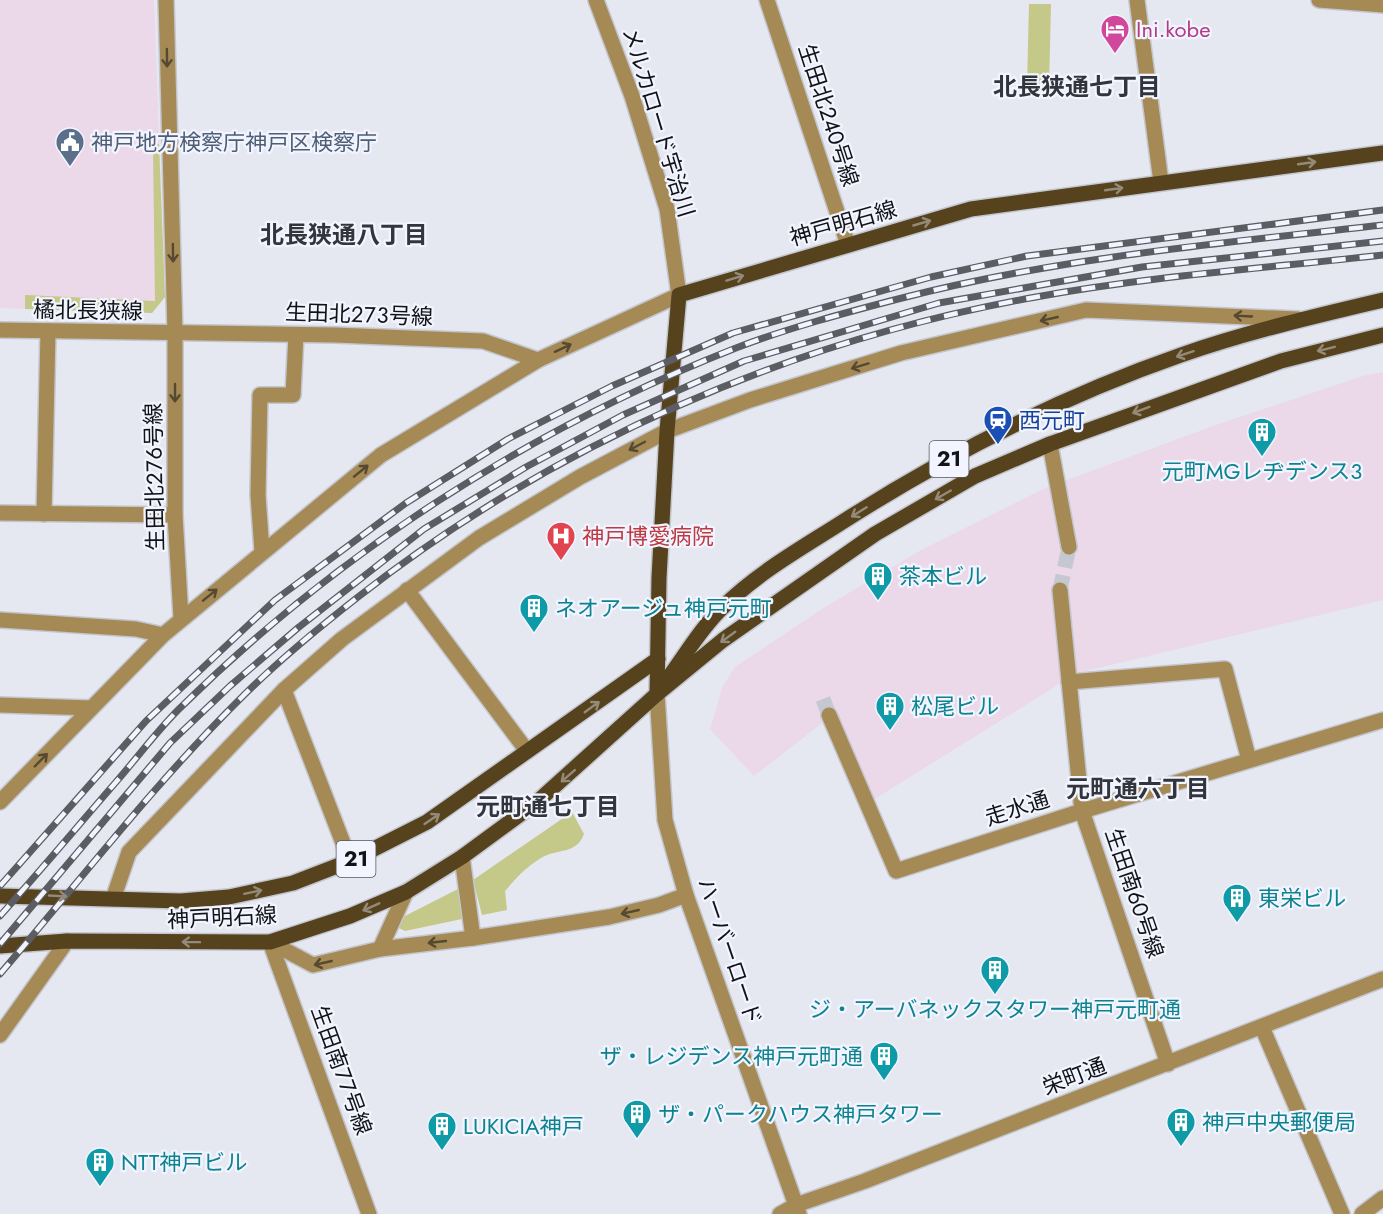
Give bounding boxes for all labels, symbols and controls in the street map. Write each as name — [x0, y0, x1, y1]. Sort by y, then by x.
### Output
hotel icon: Ini.kobe — [1099, 13, 1131, 55]
place label: Ini.kobe — [1136, 13, 1211, 45]
street label: メルカロード宇治川 — [615, 23, 703, 221]
street label: 生田北２４０号線 — [791, 40, 867, 190]
one-way arrow — [161, 48, 173, 68]
district label: 北長狭通七丁目 — [993, 69, 1161, 104]
public building icon: 神戸地方検察庁神戸区検察庁 — [54, 126, 86, 168]
place label: 神戸地方検察庁神戸区検察庁 — [91, 126, 377, 158]
one-way arrow — [1296, 157, 1316, 168]
one-way arrow — [1103, 183, 1123, 194]
street label: 神戸明石線 — [786, 192, 900, 254]
district label: 北長狭通八丁目 — [260, 217, 428, 252]
one-way arrow — [912, 217, 931, 228]
one-way arrow — [167, 243, 179, 263]
one-way arrow — [725, 272, 744, 283]
street label: 橘北長狭線 — [33, 293, 143, 327]
street label: 生田北２７３号線 — [284, 295, 434, 333]
one-way arrow — [1233, 310, 1253, 321]
one-way arrow — [1040, 314, 1059, 325]
one-way arrow — [553, 342, 571, 354]
one-way arrow — [1317, 344, 1336, 356]
one-way arrow — [1176, 349, 1195, 360]
one-way arrow — [851, 361, 870, 372]
one-way arrow — [169, 382, 181, 402]
street label: 生田北２７６号線 — [137, 403, 171, 551]
station icon: 西元町 — [982, 404, 1014, 446]
place label: 西元町 — [1019, 404, 1085, 436]
one-way arrow — [1132, 406, 1151, 417]
building icon: 元町MGレヂデンス3 — [1246, 416, 1278, 458]
one-way arrow — [629, 441, 647, 453]
road number: 21 — [930, 441, 968, 477]
place label: 元町MGレヂデンス3 — [1162, 455, 1362, 487]
one-way arrow — [353, 465, 369, 478]
one-way arrow — [935, 489, 952, 501]
one-way arrow — [851, 506, 868, 518]
hospital icon: 神戸博愛病院 — [545, 520, 577, 562]
place label: 神戸博愛病院 — [582, 520, 714, 552]
building icon: 茶本ビル — [862, 560, 894, 602]
place label: 茶本ビル — [899, 560, 987, 592]
one-way arrow — [202, 588, 217, 602]
building icon: ネオアージュ神戸元町 — [518, 592, 550, 634]
place label: ネオアージュ神戸元町 — [555, 592, 772, 624]
one-way arrow — [720, 631, 736, 643]
building icon: 松尾ビル — [874, 690, 906, 732]
place label: 松尾ビル — [911, 690, 999, 722]
one-way arrow — [583, 701, 599, 713]
one-way arrow — [33, 753, 48, 768]
one-way arrow — [560, 770, 576, 783]
district label: 元町通六丁目 — [1066, 771, 1210, 806]
street label: 走水通 — [981, 783, 1053, 833]
district label: 元町通七丁目 — [476, 789, 620, 824]
one-way arrow — [423, 812, 440, 824]
street label: 生田南６０号線 — [1098, 824, 1172, 962]
road number: 21 — [336, 841, 376, 877]
street label: ハーバーロード — [690, 873, 770, 1029]
building icon: 東栄ビル — [1221, 882, 1253, 924]
place label: 東栄ビル — [1258, 882, 1346, 914]
one-way arrow — [242, 886, 262, 897]
one-way arrow — [48, 891, 68, 902]
street label: 神戸明石線 — [166, 898, 278, 936]
one-way arrow — [363, 902, 381, 913]
one-way arrow — [621, 906, 640, 918]
one-way arrow — [181, 936, 201, 948]
one-way arrow — [428, 937, 448, 948]
building icon: ジ・アーバネックスタワー神戸元町通 — [979, 954, 1011, 996]
one-way arrow — [314, 957, 333, 969]
place label: ジ・アーバネックスタワー神戸元町通 — [809, 993, 1181, 1025]
street label: 生田南７７号線 — [304, 1001, 380, 1139]
place label: ザ・レジデンス神戸元町通 — [599, 1040, 863, 1072]
building icon: ザ・レジデンス神戸元町通 — [868, 1040, 900, 1082]
street label: 栄町通 — [1037, 1049, 1111, 1103]
building icon: ザ・パークハウス神戸タワー — [621, 1098, 653, 1140]
place label: ザ・パークハウス神戸タワー — [658, 1098, 943, 1130]
building icon: 神戸中央郵便局 — [1165, 1106, 1197, 1148]
place label: 神戸中央郵便局 — [1202, 1106, 1356, 1138]
building icon: LUKICIA神戸 — [426, 1110, 458, 1152]
place label: LUKICIA神戸 — [463, 1110, 583, 1142]
building icon: NTT神戸ビル — [84, 1146, 116, 1188]
place label: NTT神戸ビル — [121, 1146, 247, 1178]

